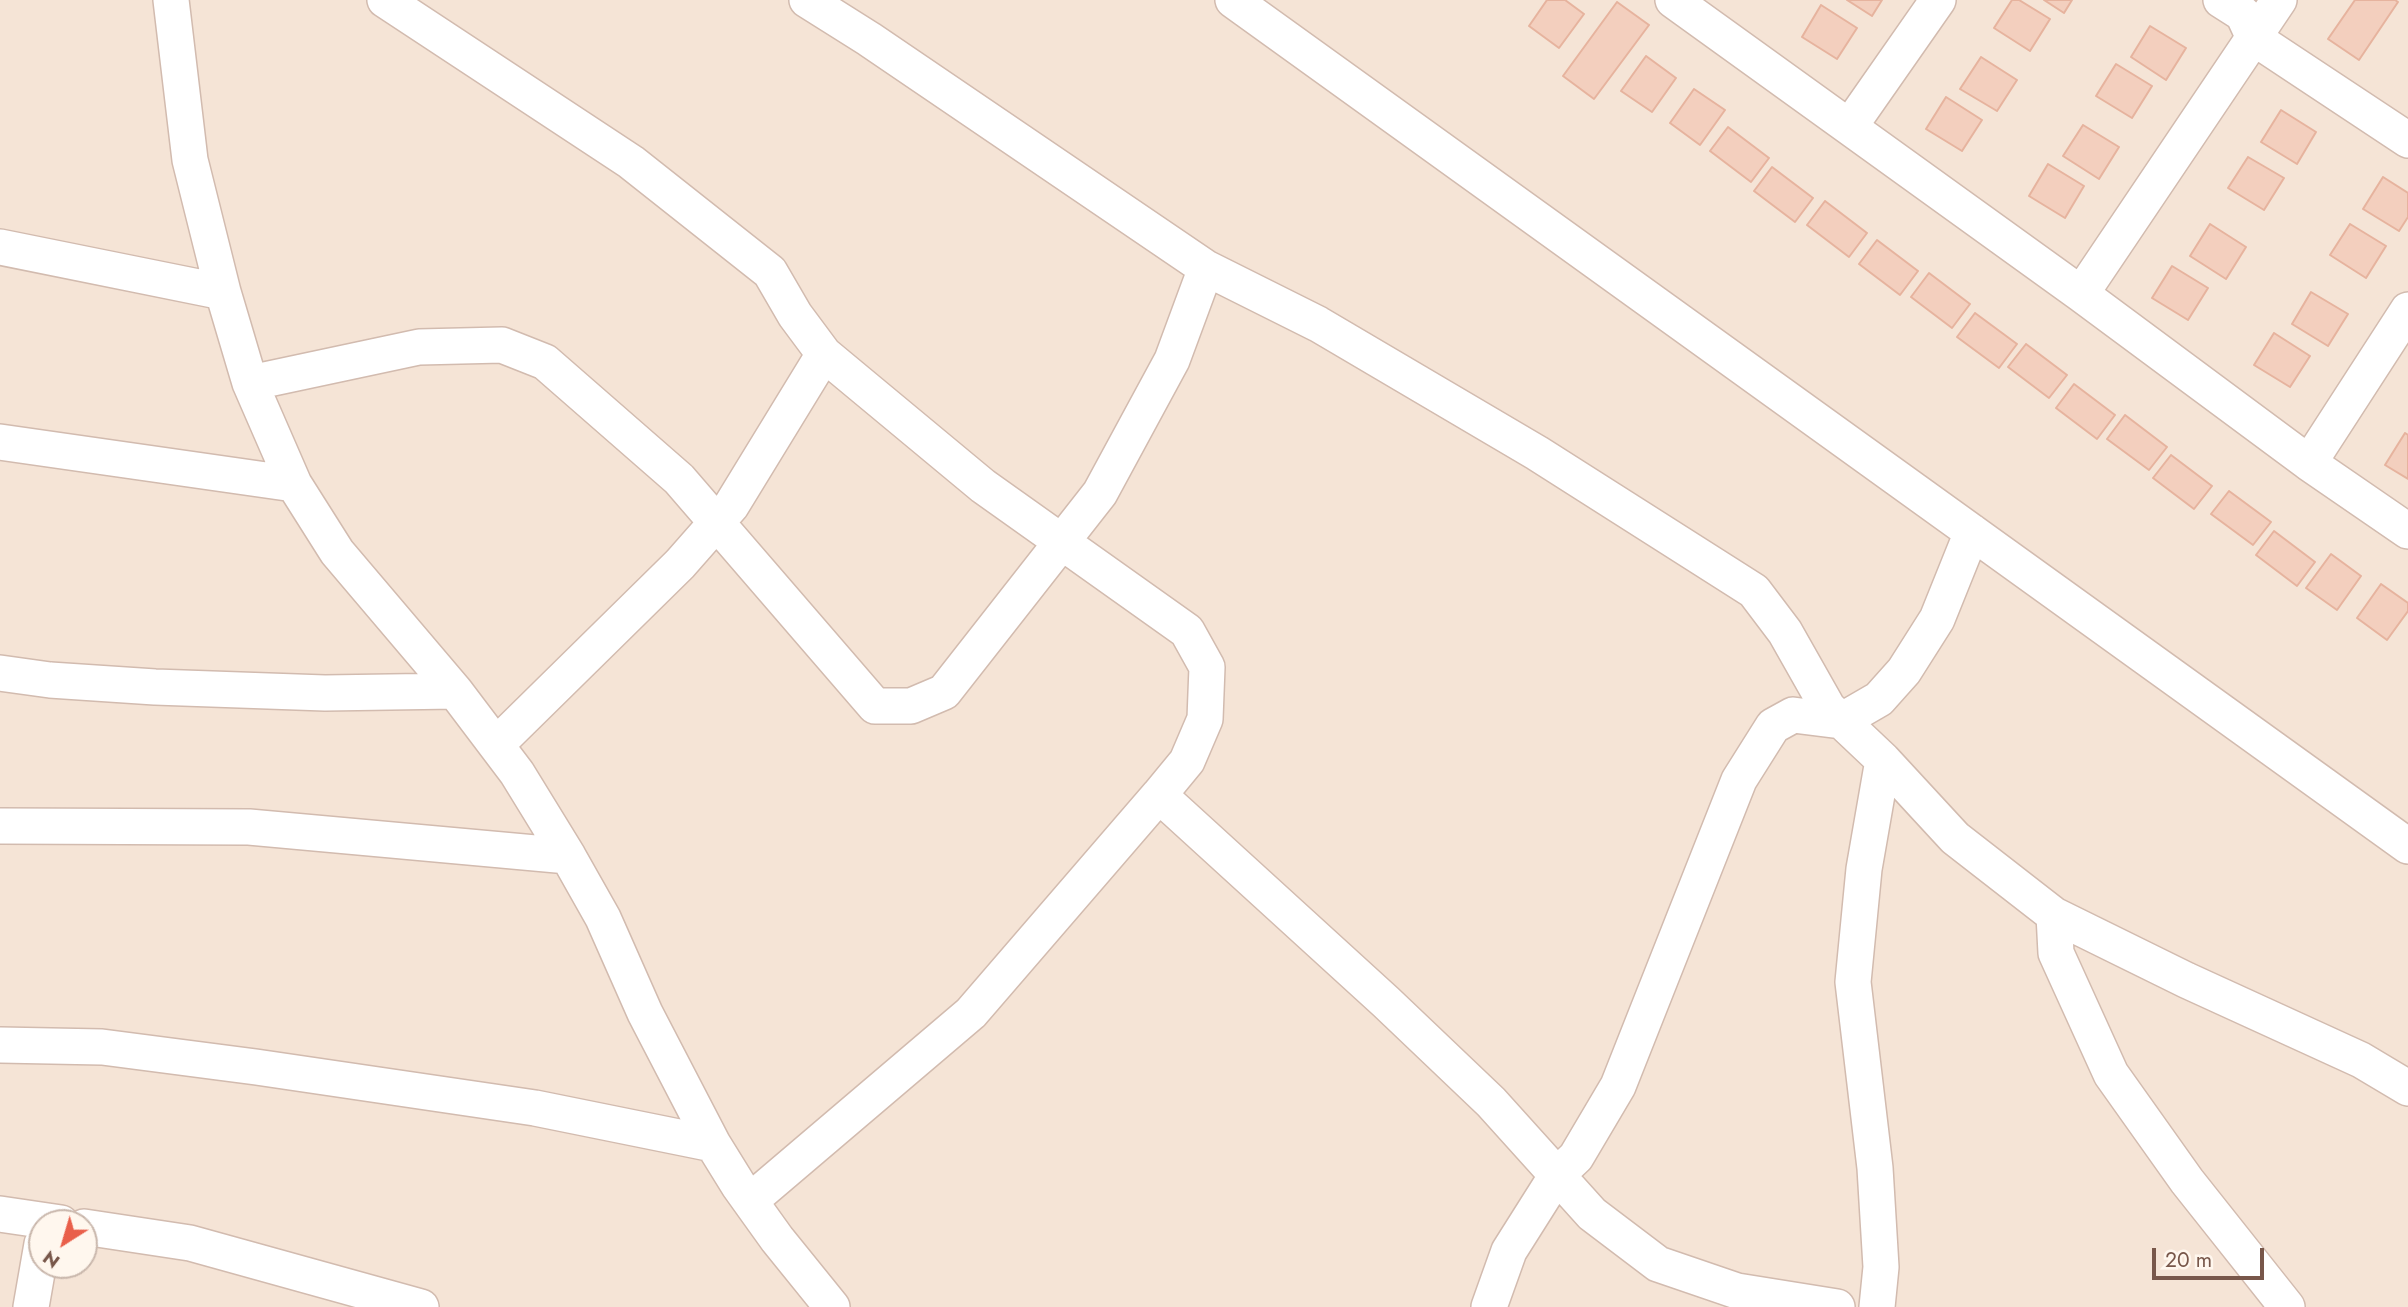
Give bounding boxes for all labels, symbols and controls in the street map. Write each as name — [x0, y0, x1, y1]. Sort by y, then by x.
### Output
north arrow — [28, 1209, 98, 1279]
scale bar — [2156, 1234, 2268, 1278]
text: N — [37, 1244, 65, 1275]
text: 20 m — [2165, 1245, 2212, 1275]

